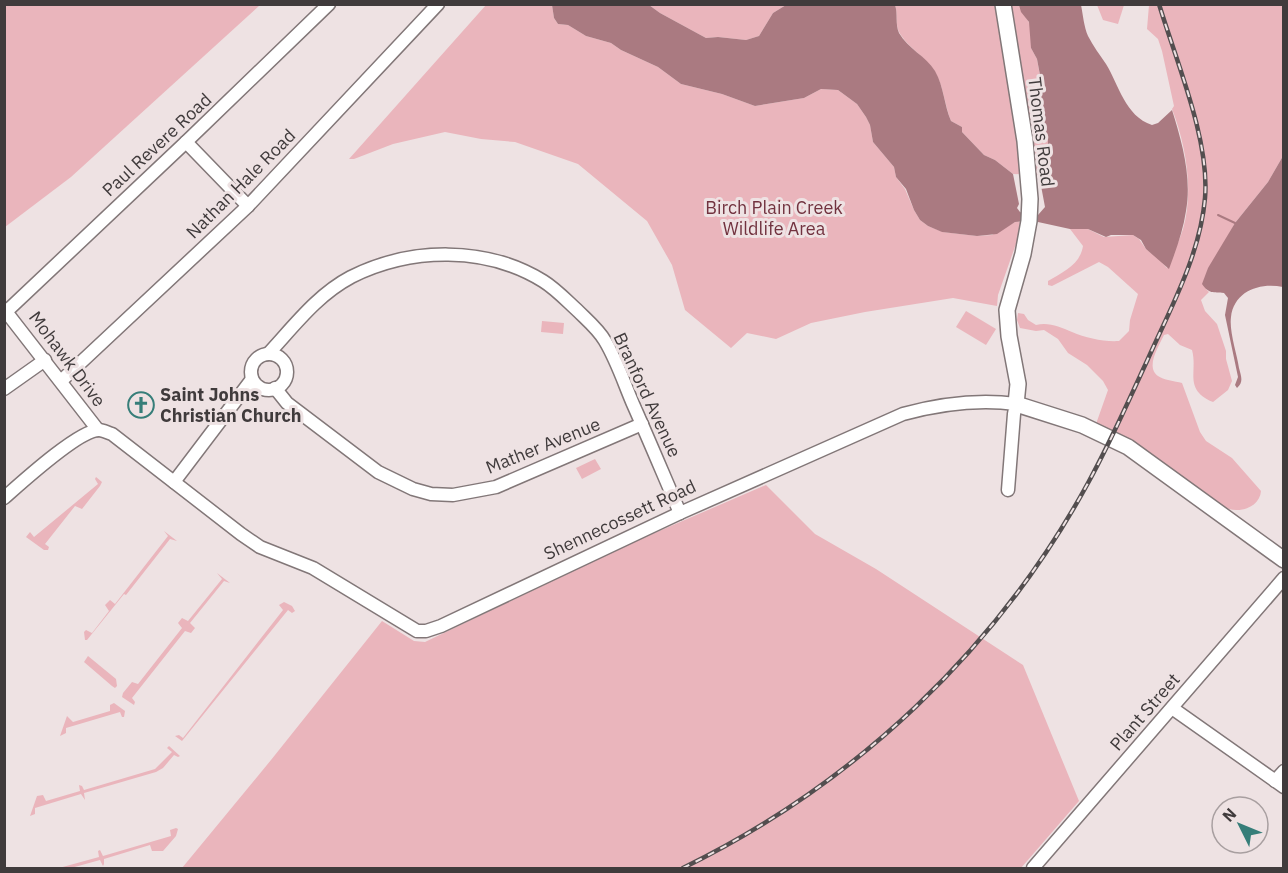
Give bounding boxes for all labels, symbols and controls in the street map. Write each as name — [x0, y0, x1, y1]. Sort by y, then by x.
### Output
street label: Thomas Road — [1023, 76, 1060, 188]
street label: Paul Revere Road — [97, 88, 216, 201]
street label: Nathan Hale Road — [181, 124, 300, 243]
park label: Birch Plain Creek Wildlife Area — [705, 196, 843, 240]
street label: Mohawk Drive — [24, 306, 111, 411]
street label: Branford Avenue — [608, 329, 687, 461]
place label: Saint Johns Christian Church — [160, 383, 301, 427]
church icon: Saint Johns Christian Church — [126, 390, 156, 420]
street label: Mather Avenue — [482, 412, 604, 479]
street label: Shennecossett Road — [540, 474, 700, 565]
street label: Plant Street — [1105, 668, 1185, 755]
north arrow — [1210, 795, 1270, 855]
text: N — [1218, 804, 1240, 826]

